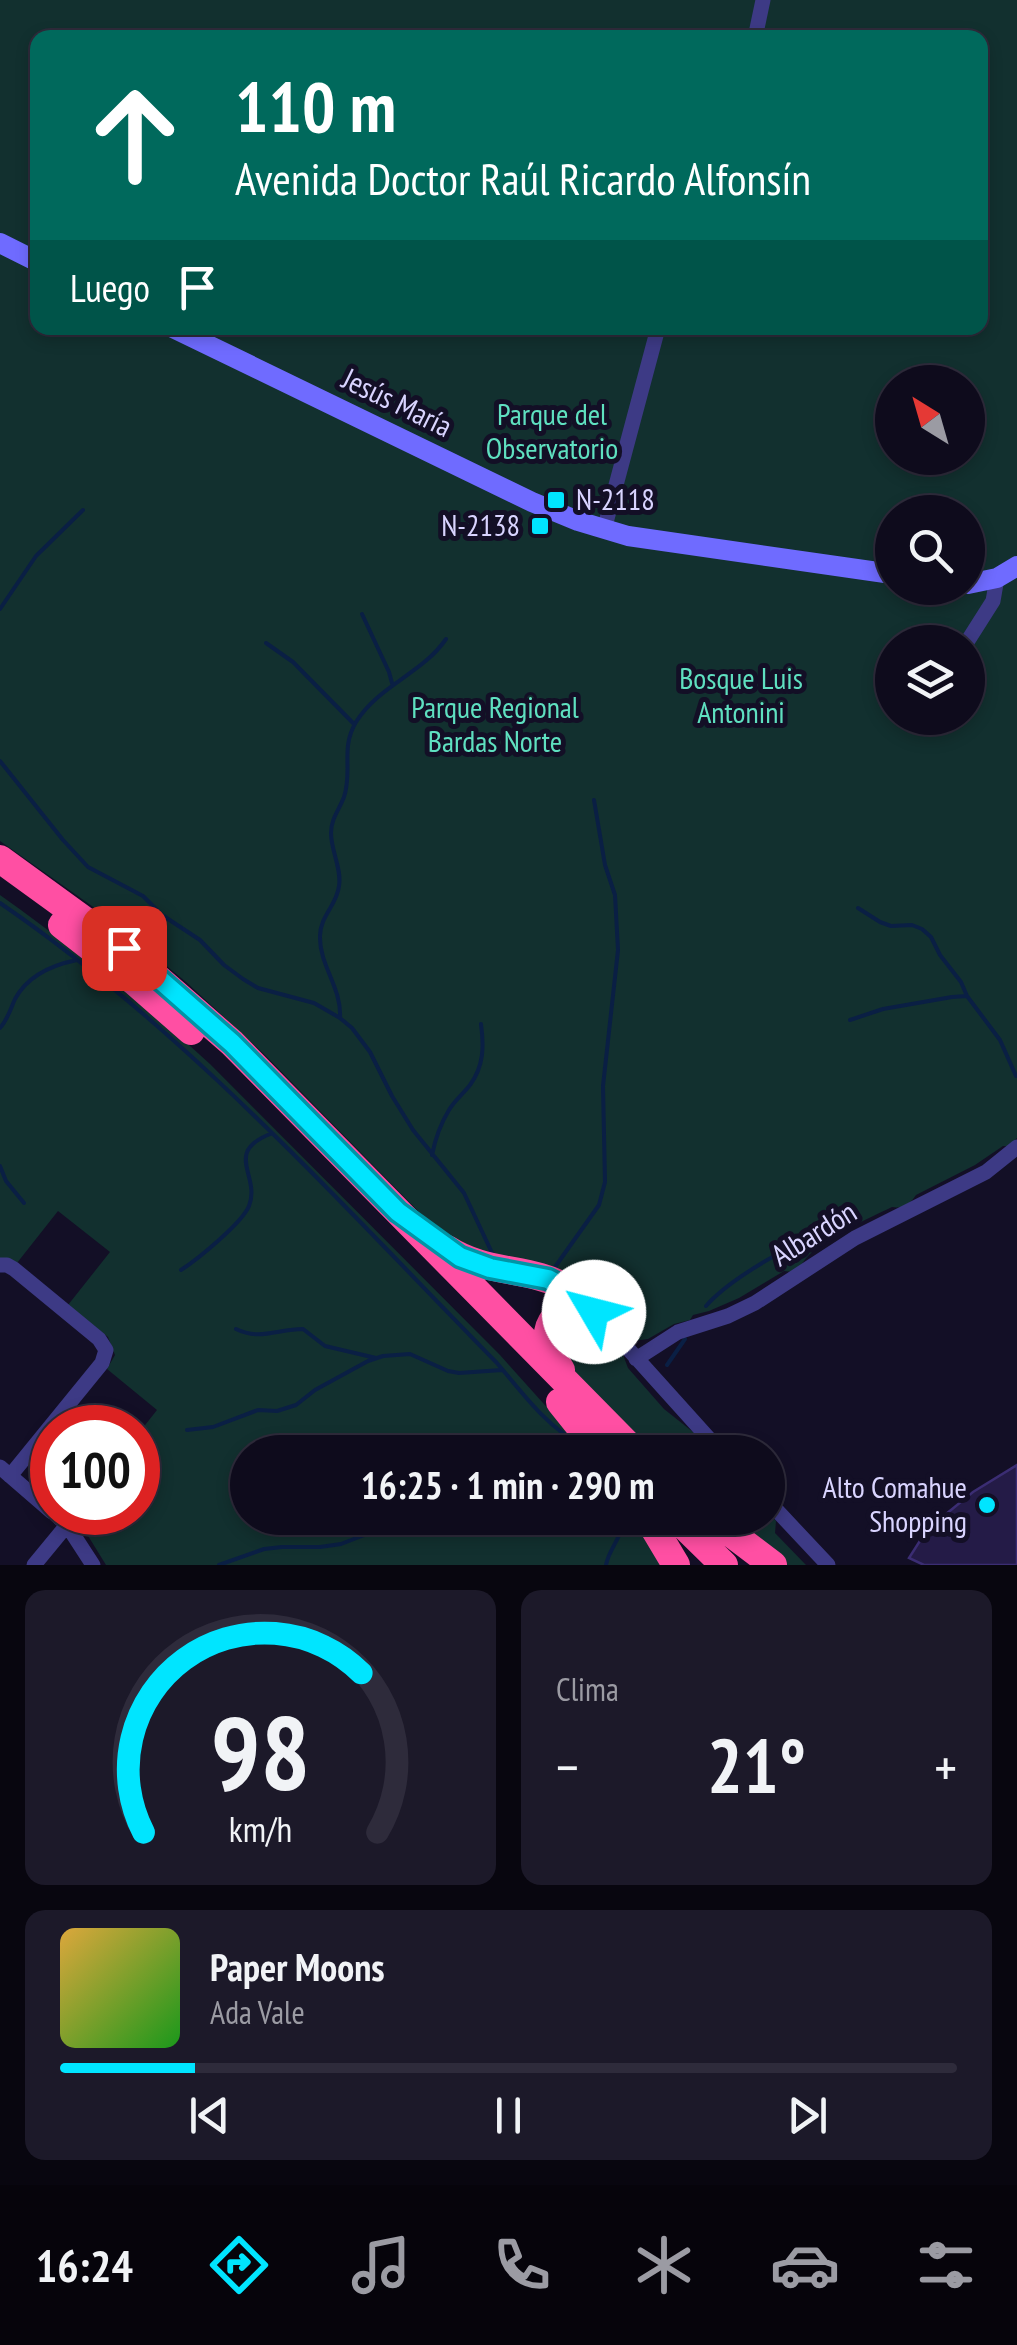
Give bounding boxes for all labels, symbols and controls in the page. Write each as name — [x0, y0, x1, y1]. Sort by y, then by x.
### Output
text: 110 m — [235, 61, 396, 151]
icon: ahead — [70, 70, 200, 200]
text: Avenida Doctor Raúl Ricardo Alfonsín — [235, 149, 811, 207]
icon: arrive — [170, 260, 225, 315]
text: Luego — [70, 263, 150, 312]
street label: Jesús María — [336, 358, 459, 445]
north arrow — [875, 365, 985, 475]
map controls — [875, 365, 985, 735]
park label: Parque del Observatorio — [486, 394, 618, 467]
place label: N-2118 — [576, 479, 655, 518]
marker: N-2118 — [545, 489, 567, 511]
button: search — [875, 495, 985, 605]
place label: N-2138 — [441, 505, 520, 544]
marker: N-2138 — [529, 515, 551, 537]
button: layers — [875, 625, 985, 735]
park label: Bosque Luis Antonini — [679, 658, 803, 731]
park label: Parque Regional Bardas Norte — [411, 687, 579, 760]
pin — [82, 906, 167, 991]
icon: arrive — [97, 921, 152, 976]
street label: Albardón — [763, 1191, 863, 1274]
position arrow — [542, 1260, 646, 1364]
speed limit sign: 100 — [30, 1405, 160, 1535]
text: 16:25 · 1 min · 290 m — [361, 1460, 654, 1509]
place label: Alto Comahue Shopping — [822, 1467, 967, 1540]
marker: Alto Comahue Shopping — [976, 1494, 998, 1516]
text: Clima — [556, 1668, 619, 1710]
text: 98 — [211, 1684, 310, 1819]
text: 21° — [707, 1717, 806, 1814]
text: − — [556, 1731, 579, 1802]
text: + — [934, 1731, 957, 1802]
text: km/h — [229, 1806, 292, 1852]
text: Paper Moons — [210, 1942, 385, 1991]
text: Ada Vale — [210, 1991, 305, 2033]
icon: previous — [182, 2088, 237, 2143]
icon: pause — [481, 2088, 536, 2143]
icon: next — [780, 2088, 835, 2143]
icon: directions — [204, 2230, 274, 2300]
icon: music — [346, 2230, 416, 2300]
icon: phone — [487, 2230, 557, 2300]
icon: climate — [629, 2230, 699, 2300]
icon: car — [770, 2230, 840, 2300]
icon: filters — [911, 2230, 981, 2300]
text: 16:24 — [36, 2236, 133, 2294]

